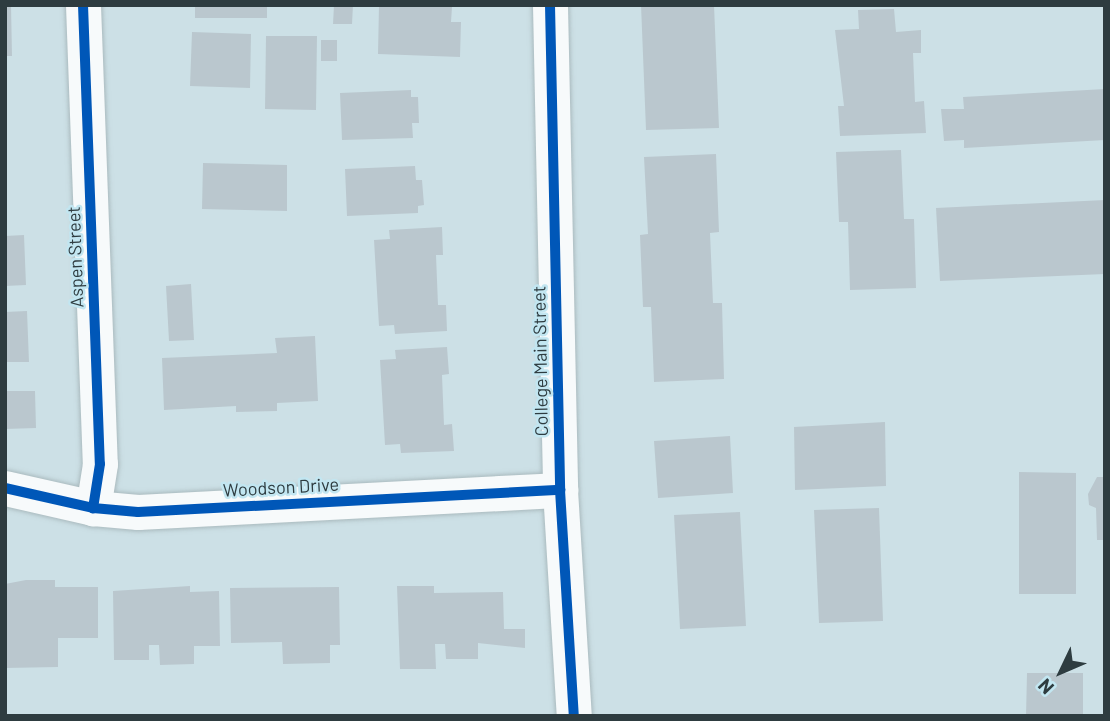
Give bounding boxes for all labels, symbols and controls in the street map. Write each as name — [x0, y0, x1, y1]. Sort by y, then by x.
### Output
street label: Aspen Street — [62, 206, 88, 308]
street label: College Main Street — [528, 286, 552, 436]
street label: Woodson Drive — [222, 473, 340, 501]
north arrow — [1026, 637, 1096, 707]
text: N — [1033, 674, 1058, 699]

